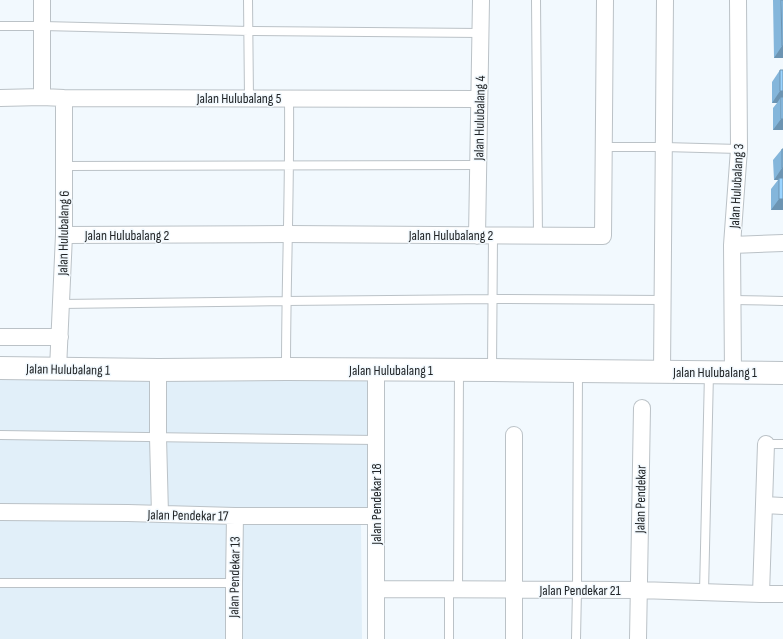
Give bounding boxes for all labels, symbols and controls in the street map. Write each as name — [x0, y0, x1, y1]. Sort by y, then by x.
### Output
street label: Jalan Hulubalang 4 — [470, 75, 489, 162]
street label: Jalan Hulubalang 5 — [196, 90, 282, 107]
street label: Jalan Hulubalang 3 — [726, 143, 747, 230]
street label: Jalan Hulubalang 6 — [54, 190, 73, 277]
street label: Jalan Hulubalang 2 — [84, 227, 170, 244]
street label: Jalan Hulubalang 2 — [408, 227, 494, 244]
street label: Jalan Hulubalang 1 — [25, 360, 110, 379]
street label: Jalan Hulubalang 1 — [348, 362, 433, 379]
street label: Jalan Hulubalang 1 — [672, 364, 757, 381]
street label: Jalan Pendekar 18 — [368, 463, 385, 546]
street label: Jalan Pendekar — [631, 465, 650, 534]
street label: Jalan Pendekar 17 — [146, 506, 229, 525]
street label: Jalan Pendekar 13 — [225, 536, 244, 619]
street label: Jalan Pendekar 21 — [538, 582, 621, 599]

